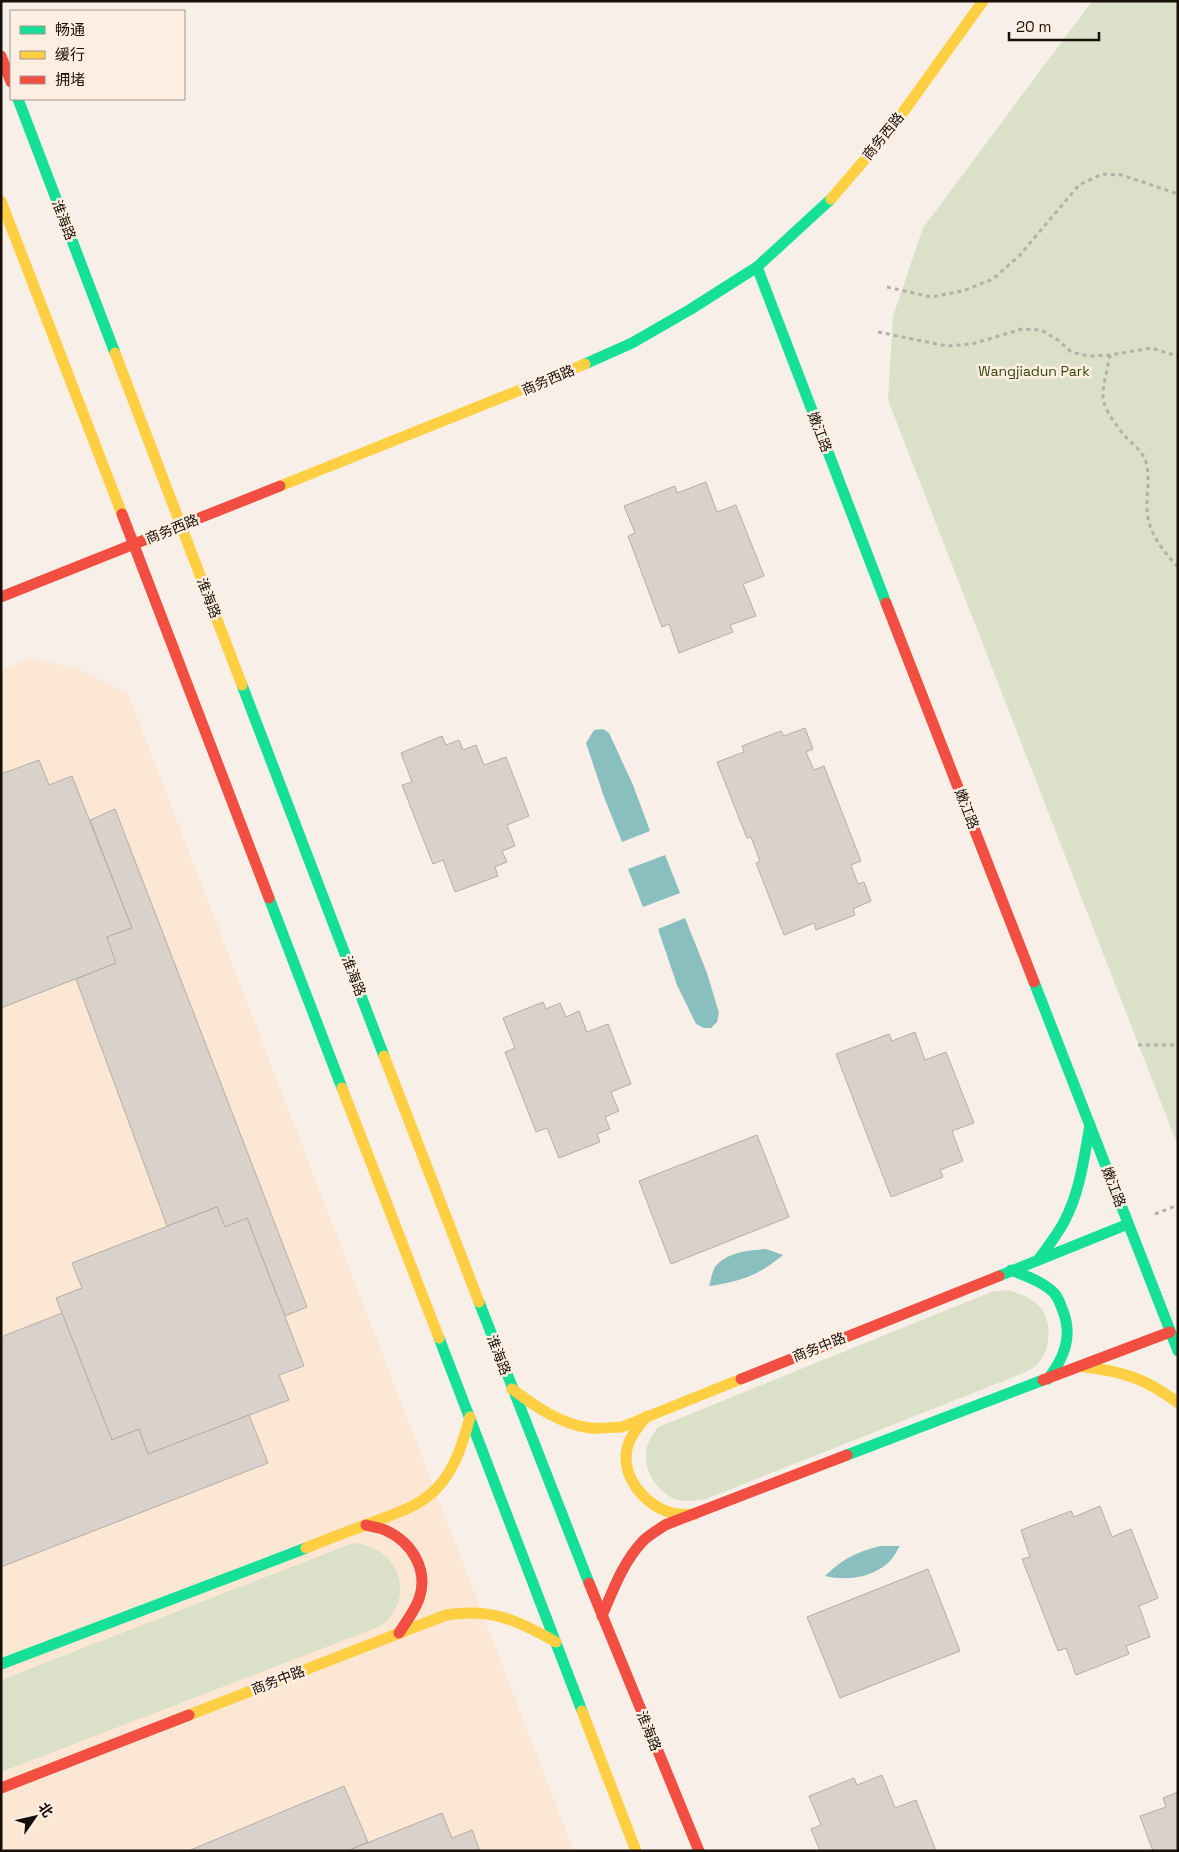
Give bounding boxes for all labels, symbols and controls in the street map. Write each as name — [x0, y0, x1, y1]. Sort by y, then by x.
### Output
legend — [10, 10, 185, 100]
scale bar — [1009, 10, 1099, 42]
text: 20 m — [1016, 17, 1051, 36]
text: 畅通 — [55, 20, 85, 39]
text: 缓行 — [55, 45, 85, 64]
text: 拥堵 — [55, 70, 85, 89]
street label: 商务西路 — [858, 109, 908, 163]
street label: 淮海路 — [48, 197, 80, 243]
street label: 商务西路 — [519, 361, 577, 399]
park label: Wangjiadun Park — [978, 362, 1090, 380]
street label: 嫩江路 — [804, 409, 836, 455]
street label: 商务西路 — [143, 510, 201, 548]
street label: 淮海路 — [193, 575, 225, 621]
street label: 嫩江路 — [951, 786, 983, 832]
street label: 淮海路 — [338, 953, 370, 999]
street label: 嫩江路 — [1098, 1164, 1130, 1210]
street label: 商务中路 — [790, 1328, 848, 1366]
street label: 淮海路 — [483, 1332, 515, 1378]
street label: 商务中路 — [249, 1662, 307, 1698]
street label: 淮海路 — [633, 1708, 665, 1754]
north arrow — [10, 1792, 60, 1842]
text: 北 — [34, 1799, 57, 1821]

